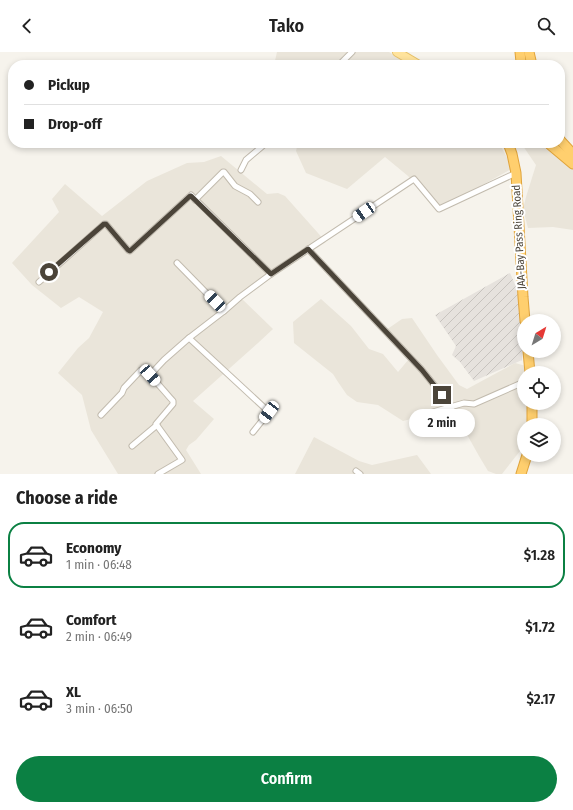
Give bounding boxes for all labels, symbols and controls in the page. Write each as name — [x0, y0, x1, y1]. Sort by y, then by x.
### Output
icon: back — [16, 15, 38, 37]
text: Tako — [269, 15, 304, 37]
icon: search — [535, 15, 557, 37]
text: Pickup — [48, 76, 90, 94]
text: Drop-off — [48, 115, 102, 133]
street label: JAA-Bay Pass Ring Road — [510, 184, 528, 290]
car — [351, 200, 377, 224]
route start — [40, 263, 58, 281]
car — [202, 288, 228, 314]
north arrow — [517, 314, 561, 358]
map controls — [517, 314, 561, 462]
car — [138, 362, 162, 388]
button: locate — [517, 366, 561, 410]
route end — [433, 386, 451, 404]
car — [257, 399, 281, 425]
callout: 2 min — [409, 409, 475, 437]
text: 2 min — [428, 415, 456, 430]
button: layers — [517, 418, 561, 462]
text: Choose a ride — [16, 487, 118, 509]
icon: car — [18, 537, 54, 573]
text: Economy — [66, 539, 121, 557]
text: $1.28 — [524, 546, 555, 564]
text: 1 min · 06:48 — [66, 557, 132, 572]
icon: car — [18, 609, 54, 645]
text: Comfort — [66, 611, 117, 629]
text: $1.72 — [525, 618, 555, 636]
text: 2 min · 06:49 — [66, 629, 132, 644]
icon: car — [18, 681, 54, 717]
text: XL — [66, 683, 81, 701]
text: $2.17 — [526, 690, 555, 708]
text: 3 min · 06:50 — [66, 701, 133, 716]
button: Confirm — [16, 756, 557, 802]

